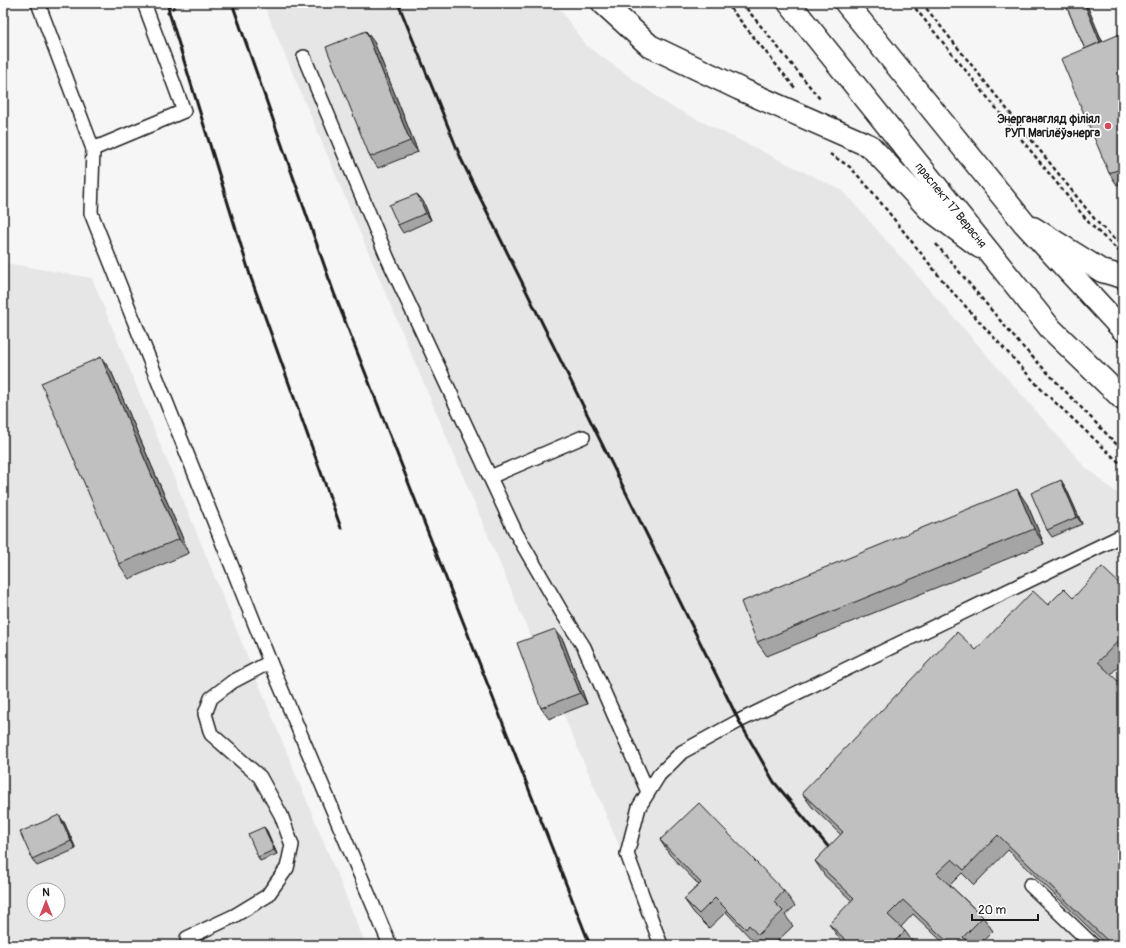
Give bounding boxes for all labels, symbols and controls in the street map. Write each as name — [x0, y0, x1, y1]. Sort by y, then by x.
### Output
place label: Энерганагляд філіял РУП Магілёўэнерга — [997, 112, 1100, 141]
marker: Энерганагляд філіял РУП Магілёўэнерга — [1103, 121, 1113, 131]
street label: праспект 17 Верасня — [912, 160, 990, 251]
north arrow — [26, 882, 66, 922]
text: N — [42, 886, 50, 899]
scale bar — [972, 896, 1038, 922]
text: 20 m — [978, 903, 1007, 918]

